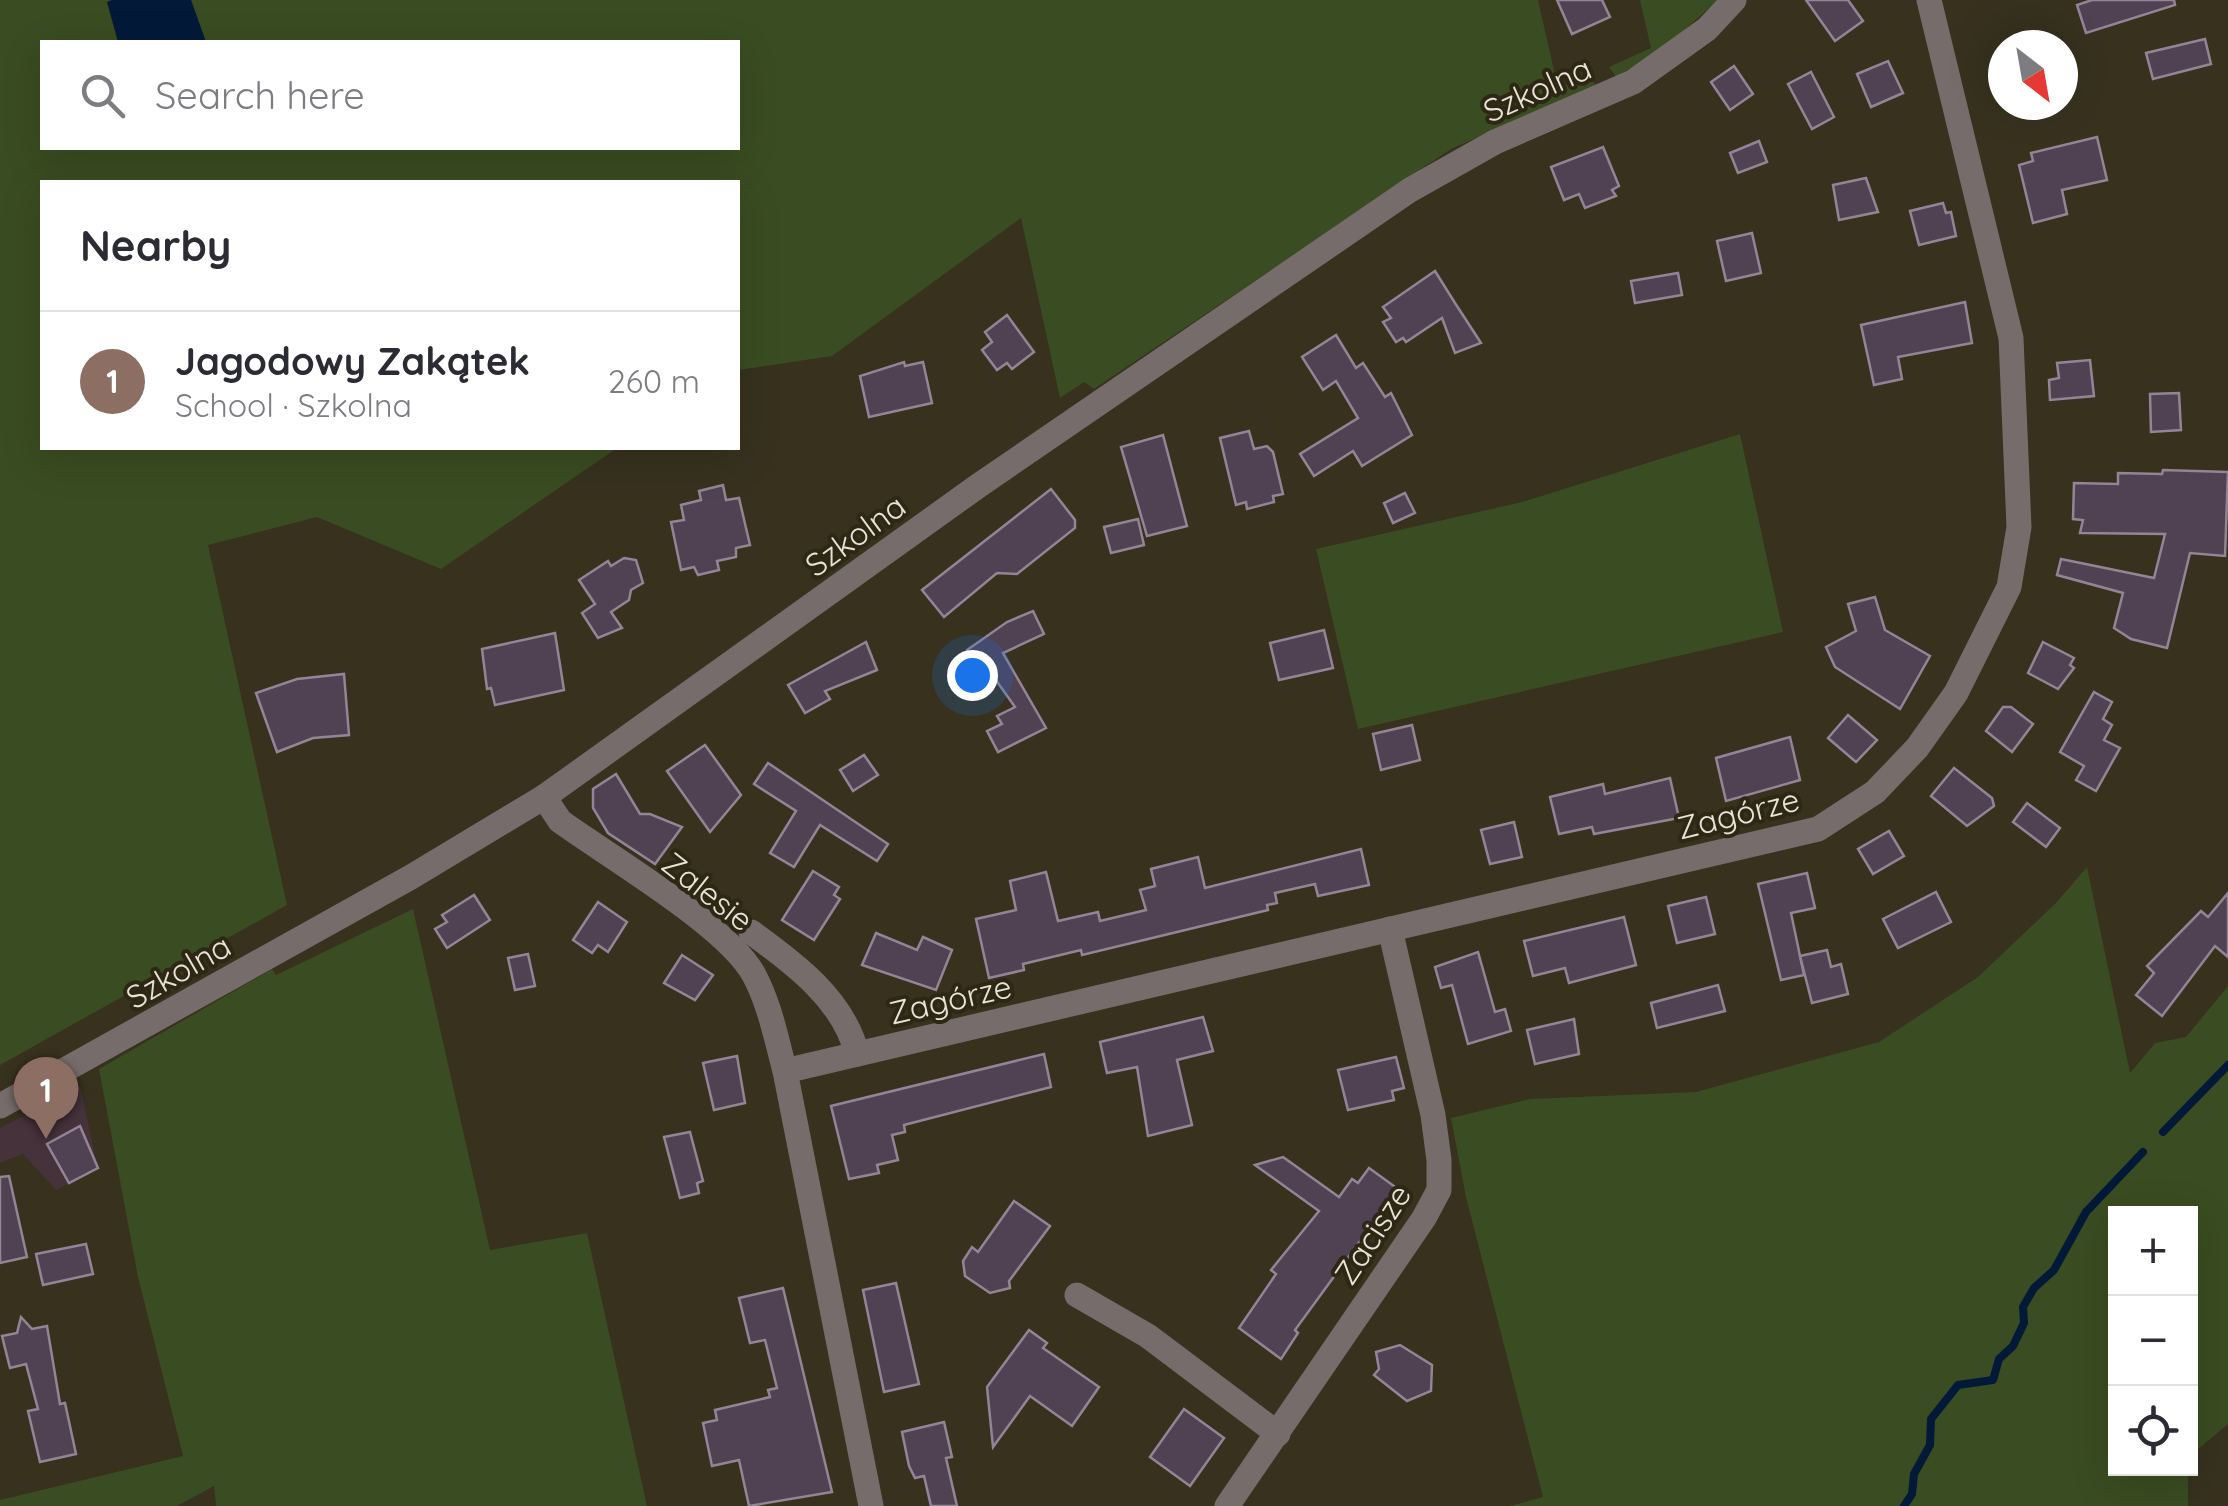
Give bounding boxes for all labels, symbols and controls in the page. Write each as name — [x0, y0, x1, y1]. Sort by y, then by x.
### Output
north arrow — [1988, 30, 2078, 120]
search box — [40, 40, 740, 150]
street label: Szkolna — [1477, 47, 1597, 131]
icon: search — [75, 68, 130, 123]
text: Search here — [155, 71, 365, 119]
text: Nearby — [80, 219, 231, 272]
text: Jagodowy Zakątek — [175, 337, 530, 385]
text: 1 — [106, 361, 119, 401]
text: 260 m — [608, 361, 700, 401]
text: School · Szkolna — [175, 385, 412, 425]
street label: Szkolna — [797, 485, 913, 585]
your location — [947, 650, 998, 701]
street label: Zagórze — [1673, 779, 1803, 847]
street label: Zalesie — [654, 843, 762, 939]
street label: Szkolna — [119, 925, 237, 1017]
street label: Zagórze — [885, 965, 1015, 1033]
pin: 1 — [13, 1056, 78, 1139]
street label: Zacisze — [1325, 1176, 1419, 1292]
map controls — [2108, 1206, 2198, 1476]
button: + — [2108, 1206, 2198, 1296]
button: − — [2108, 1296, 2198, 1386]
button: locate — [2108, 1386, 2198, 1476]

